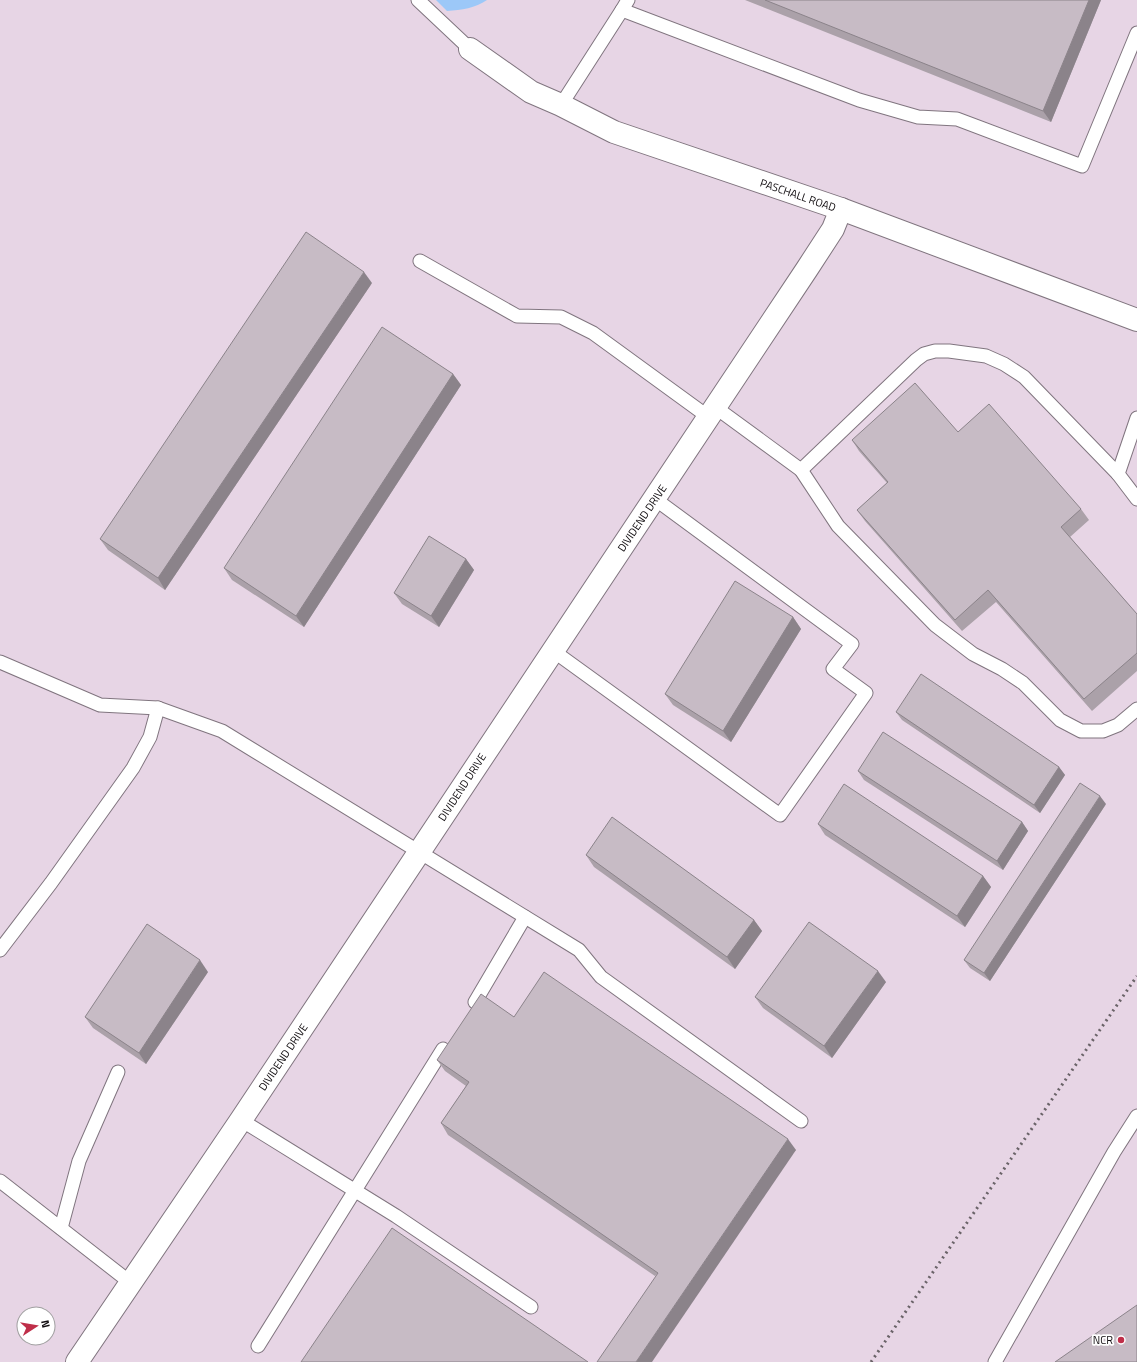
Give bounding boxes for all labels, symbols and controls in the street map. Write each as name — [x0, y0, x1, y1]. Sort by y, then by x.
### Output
street label: PASCHALL ROAD — [758, 175, 838, 215]
street label: DIVIDEND DRIVE — [614, 481, 670, 555]
street label: DIVIDEND DRIVE — [434, 750, 490, 824]
street label: DIVIDEND DRIVE — [255, 1020, 311, 1094]
north arrow — [16, 1306, 56, 1346]
text: N — [37, 1319, 54, 1329]
place label: NCR — [1093, 1332, 1113, 1348]
marker: NCR — [1116, 1335, 1126, 1345]

